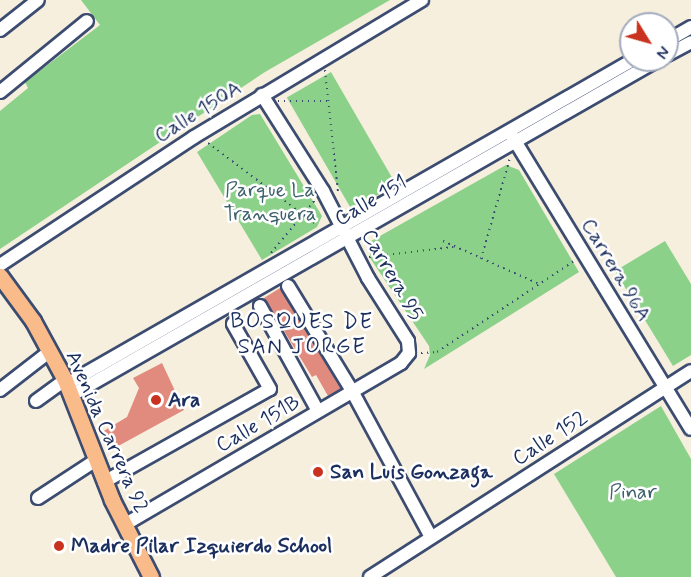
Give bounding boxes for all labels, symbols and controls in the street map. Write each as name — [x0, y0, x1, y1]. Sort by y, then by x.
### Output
north arrow — [619, 12, 679, 72]
text: N — [651, 41, 674, 63]
street label: Calle 150A — [150, 75, 246, 149]
street label: Calle 151 — [330, 170, 412, 232]
park label: Parque La Tranquera — [224, 177, 316, 227]
street label: Carrera 96A — [575, 214, 657, 326]
street label: Carrera 95 — [356, 225, 428, 325]
district label: BOSQUES DE SAN JORGE — [230, 309, 374, 360]
street label: Avenida Carrera 92 — [59, 346, 155, 518]
place label: Ara — [168, 387, 200, 413]
street label: Calle 151B — [211, 390, 305, 458]
marker: Ara — [149, 393, 163, 407]
street label: Calle 152 — [508, 405, 592, 471]
place label: San Luis Gonzaga — [330, 459, 490, 485]
marker: San Luis Gonzaga — [311, 465, 325, 479]
park label: Pinar — [609, 479, 657, 505]
place label: Madre Pilar Izquierdo School — [71, 533, 327, 559]
marker: Madre Pilar Izquierdo School — [52, 539, 66, 553]

